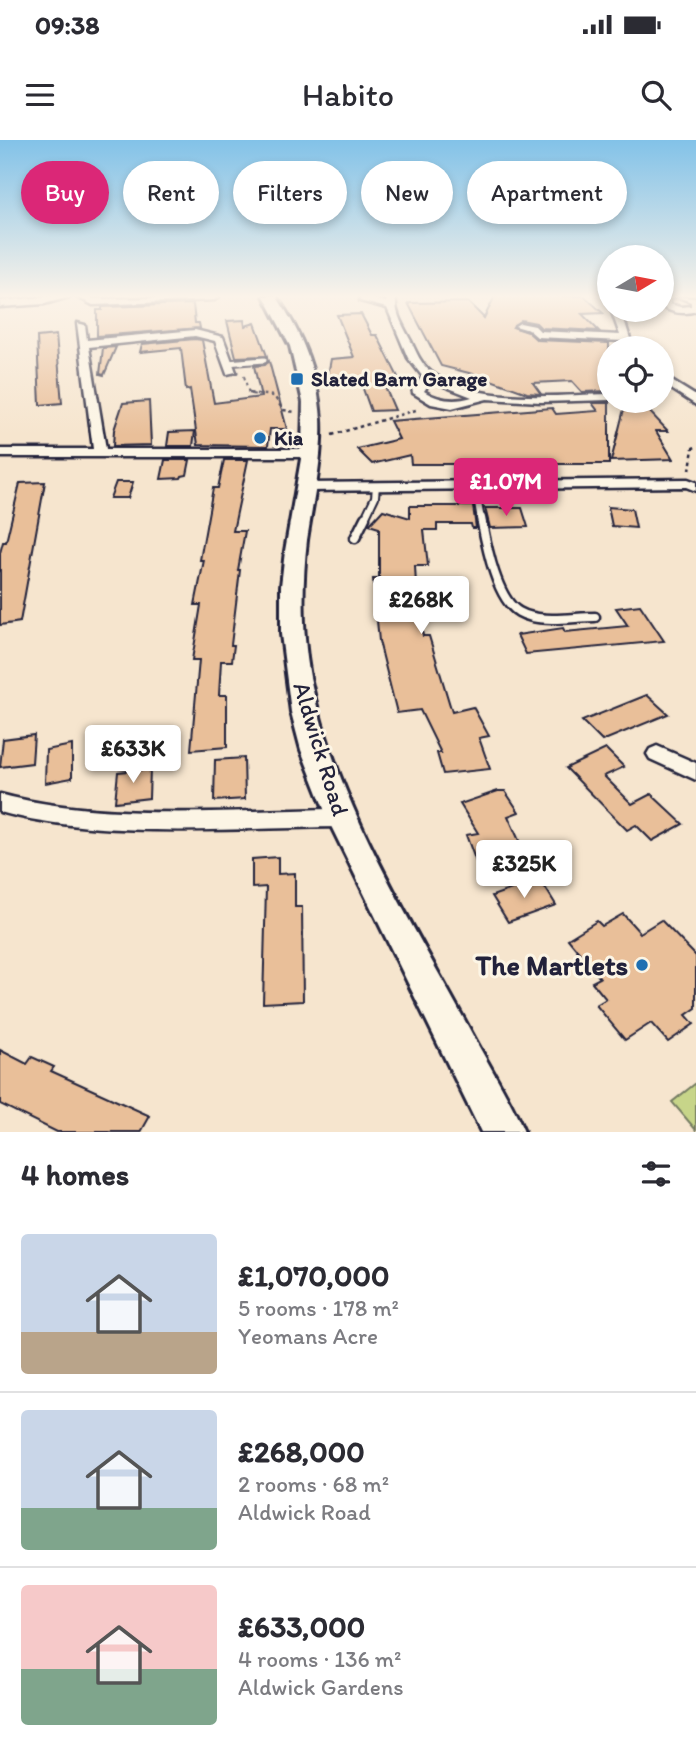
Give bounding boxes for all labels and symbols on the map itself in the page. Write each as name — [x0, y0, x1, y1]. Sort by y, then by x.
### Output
north arrow — [597, 245, 674, 322]
place label: Slated Barn Garage — [311, 366, 487, 392]
marker: Slated Barn Garage — [289, 371, 305, 387]
place label: Kia — [274, 425, 304, 450]
marker: Kia — [252, 430, 268, 446]
pin: £1.07M — [449, 458, 563, 518]
pin: £268K — [372, 576, 470, 636]
street label: Aldwick Road — [287, 678, 356, 819]
pin: £633K — [84, 726, 182, 785]
pin: £325K — [475, 840, 573, 900]
place label: The Martlets — [475, 948, 628, 982]
marker: The Martlets — [634, 957, 650, 973]

